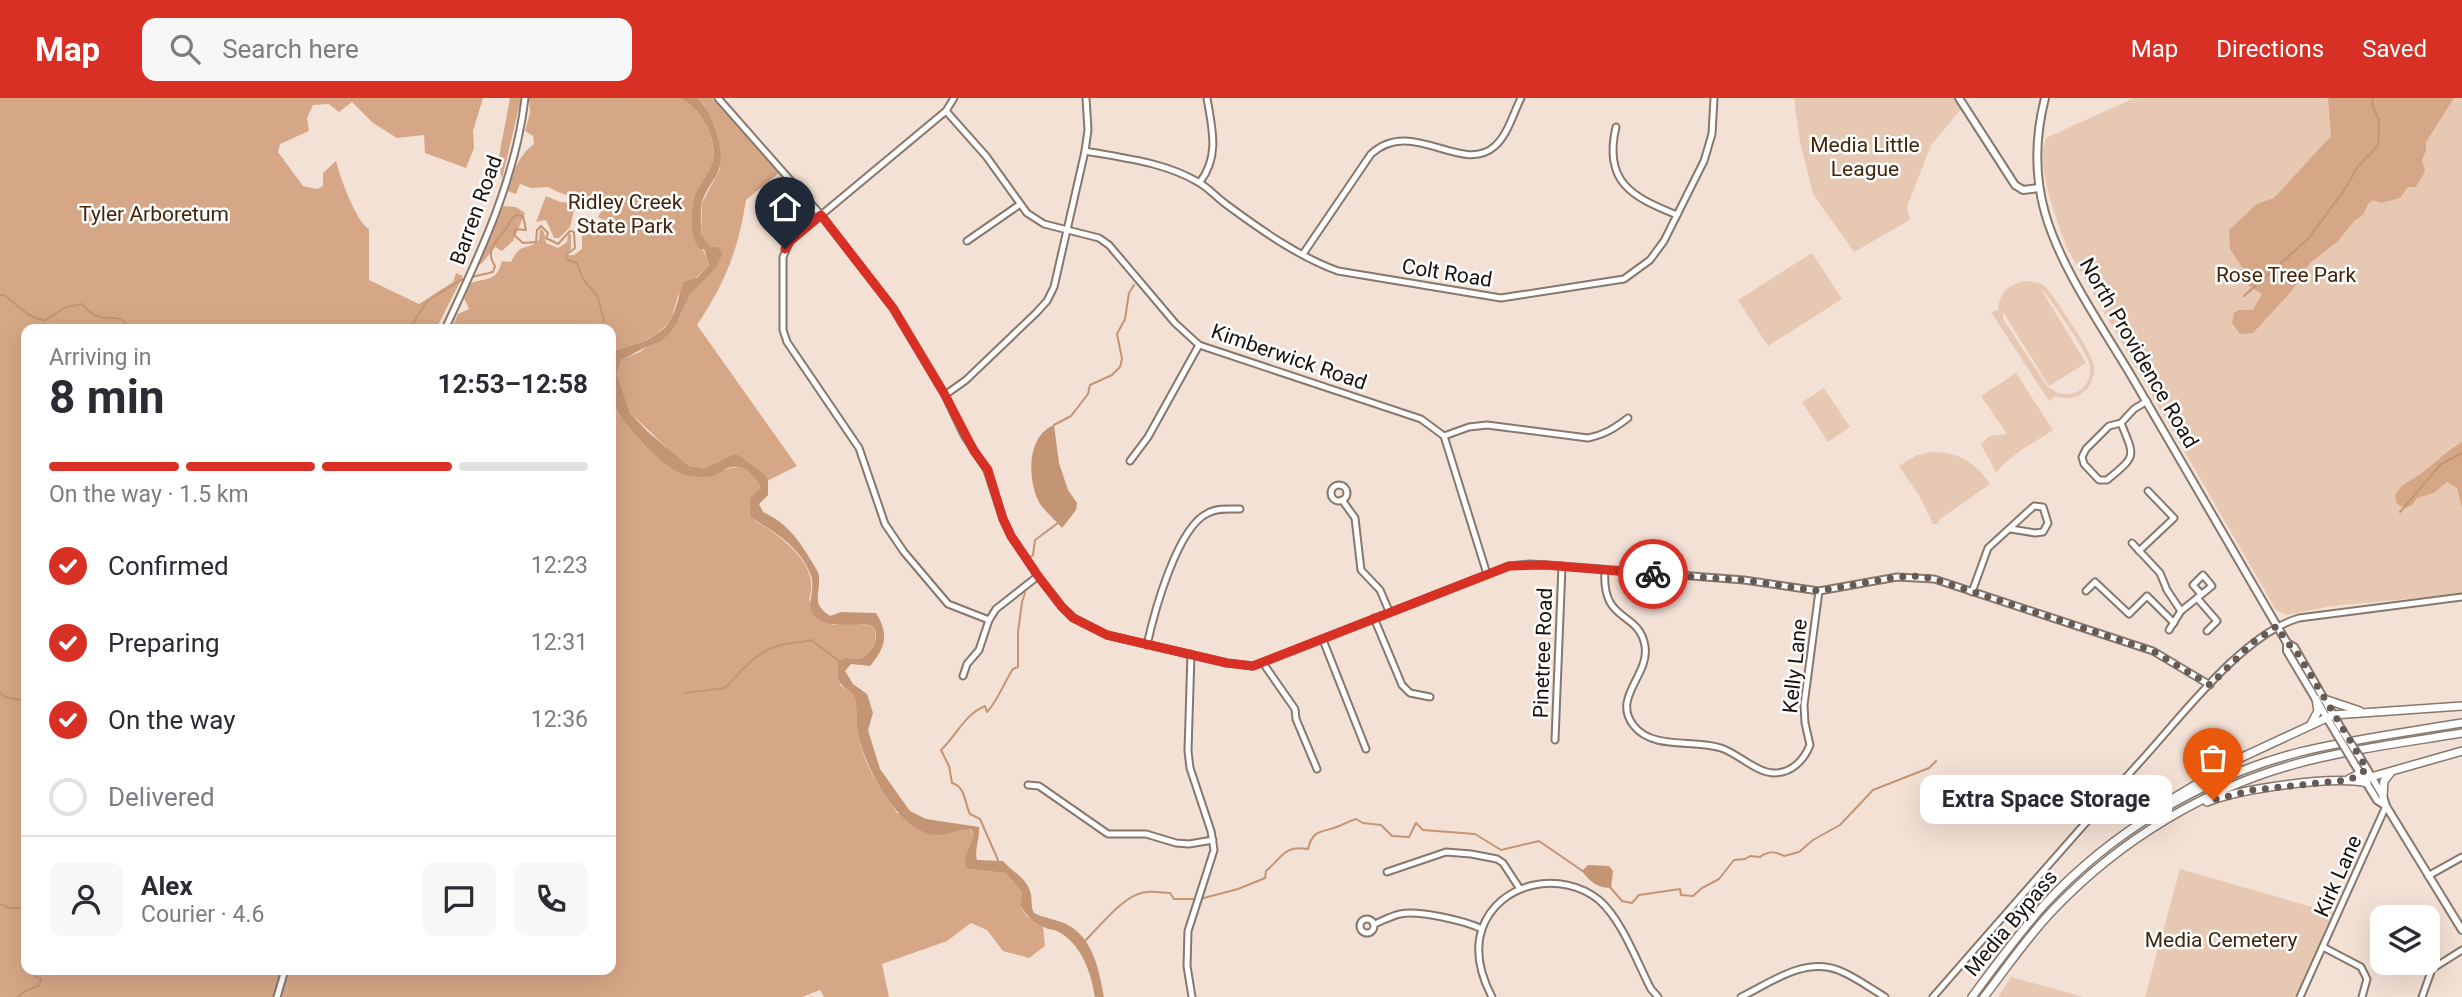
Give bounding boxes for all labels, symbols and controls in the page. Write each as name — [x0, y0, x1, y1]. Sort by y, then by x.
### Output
search box — [142, 18, 632, 81]
text: Map — [35, 30, 100, 69]
icon: search — [166, 30, 204, 68]
text: Search here — [222, 34, 359, 64]
text: Map — [2131, 35, 2178, 63]
text: Directions — [2216, 35, 2324, 63]
text: Saved — [2362, 35, 2427, 63]
park label: Media Little League — [1810, 133, 1920, 181]
street label: Barren Road — [445, 152, 507, 268]
pin — [755, 177, 815, 249]
icon: home — [766, 188, 804, 226]
park label: Ridley Creek State Park — [568, 190, 683, 238]
park label: Tyler Arboretum — [79, 202, 229, 226]
street label: Colt Road — [1400, 254, 1494, 292]
street label: North Providence Road — [2075, 254, 2203, 452]
park label: Rose Tree Park — [2216, 263, 2356, 287]
street label: Kimberwick Road — [1208, 319, 1370, 395]
text: Arriving in — [49, 344, 152, 371]
text: 12:53–12:58 — [438, 369, 588, 399]
text: 8 min — [49, 370, 165, 424]
text: On the way · 1.5 km — [49, 481, 249, 508]
courier — [1618, 539, 1688, 609]
icon: check — [49, 547, 87, 585]
text: Confirmed — [108, 551, 229, 581]
text: 12:23 — [531, 552, 588, 579]
icon: bike — [1634, 555, 1672, 593]
street label: Pinetree Road — [1529, 587, 1557, 719]
street label: Kelly Lane — [1778, 618, 1812, 714]
icon: check — [49, 624, 87, 662]
text: Preparing — [108, 628, 220, 658]
text: 12:31 — [531, 629, 588, 656]
icon: check — [49, 701, 87, 739]
text: On the way — [108, 705, 236, 735]
text: 12:36 — [531, 706, 588, 733]
pin — [2183, 728, 2243, 800]
icon: bag — [2194, 739, 2232, 777]
callout: Extra Space Storage — [1919, 776, 2171, 824]
text: Delivered — [108, 782, 215, 812]
text: Extra Space Storage — [1942, 786, 2150, 813]
street label: Kirk Lane — [2309, 832, 2367, 920]
button: person — [49, 862, 123, 936]
button: chat — [422, 862, 496, 936]
button: phone — [514, 862, 588, 936]
street label: Media Bypass — [1960, 865, 2062, 981]
text: Alex — [141, 871, 193, 901]
text: Courier · 4.6 — [141, 901, 264, 928]
map controls — [2370, 905, 2440, 975]
button: layers — [2370, 905, 2440, 975]
park label: Media Cemetery — [2145, 928, 2297, 952]

